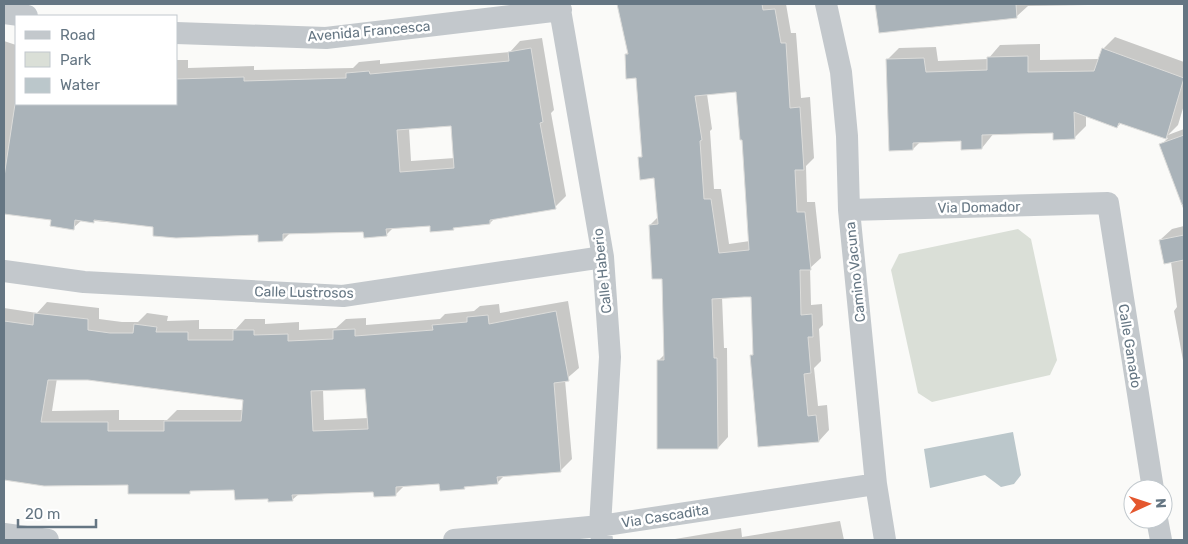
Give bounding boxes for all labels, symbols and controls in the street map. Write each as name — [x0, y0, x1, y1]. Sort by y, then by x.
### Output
legend — [15, 15, 178, 105]
street label: Avenida Francesca — [307, 18, 431, 45]
text: Road — [60, 26, 96, 44]
text: Park — [60, 51, 91, 69]
text: Water — [60, 76, 100, 94]
street label: Via Domador — [937, 198, 1021, 217]
street label: Camino Vacuna — [842, 221, 869, 323]
street label: Calle Haberio — [590, 227, 615, 314]
street label: Calle Lustrosos — [254, 283, 354, 302]
street label: Calle Ganado — [1114, 303, 1145, 389]
north arrow — [1123, 479, 1173, 529]
scale bar — [18, 496, 95, 528]
text: N — [1152, 498, 1169, 509]
street label: Via Cascadita — [620, 501, 710, 532]
text: 20 m — [25, 505, 60, 523]

